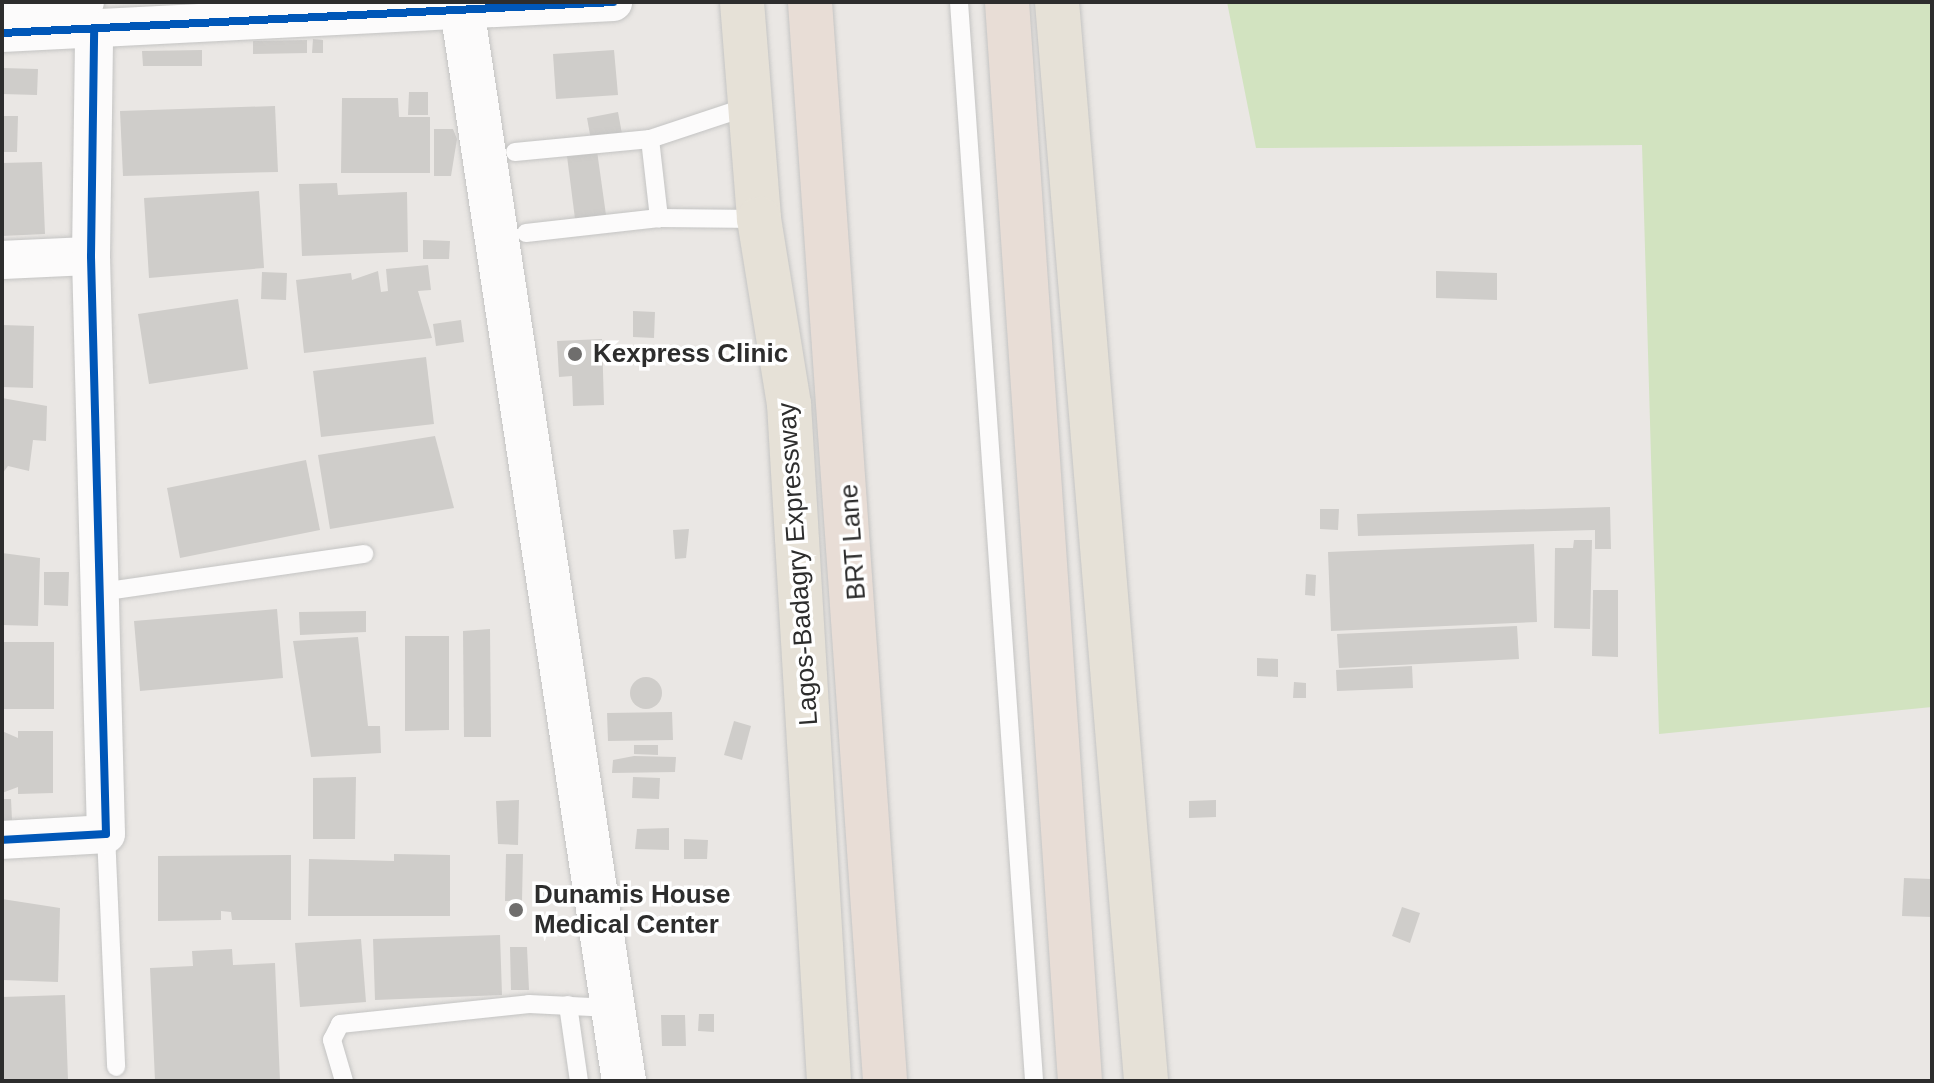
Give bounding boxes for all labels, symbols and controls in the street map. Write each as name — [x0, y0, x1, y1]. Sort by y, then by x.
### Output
place label: Kexpress Clinic — [593, 338, 788, 370]
marker: Kexpress Clinic — [564, 343, 586, 365]
street label: Lagos-Badagry Expressway — [771, 401, 825, 727]
street label: BRT Lane — [833, 483, 873, 601]
place label: Dunamis House Medical Center — [534, 879, 730, 940]
marker: Dunamis House Medical Center — [505, 899, 527, 921]

